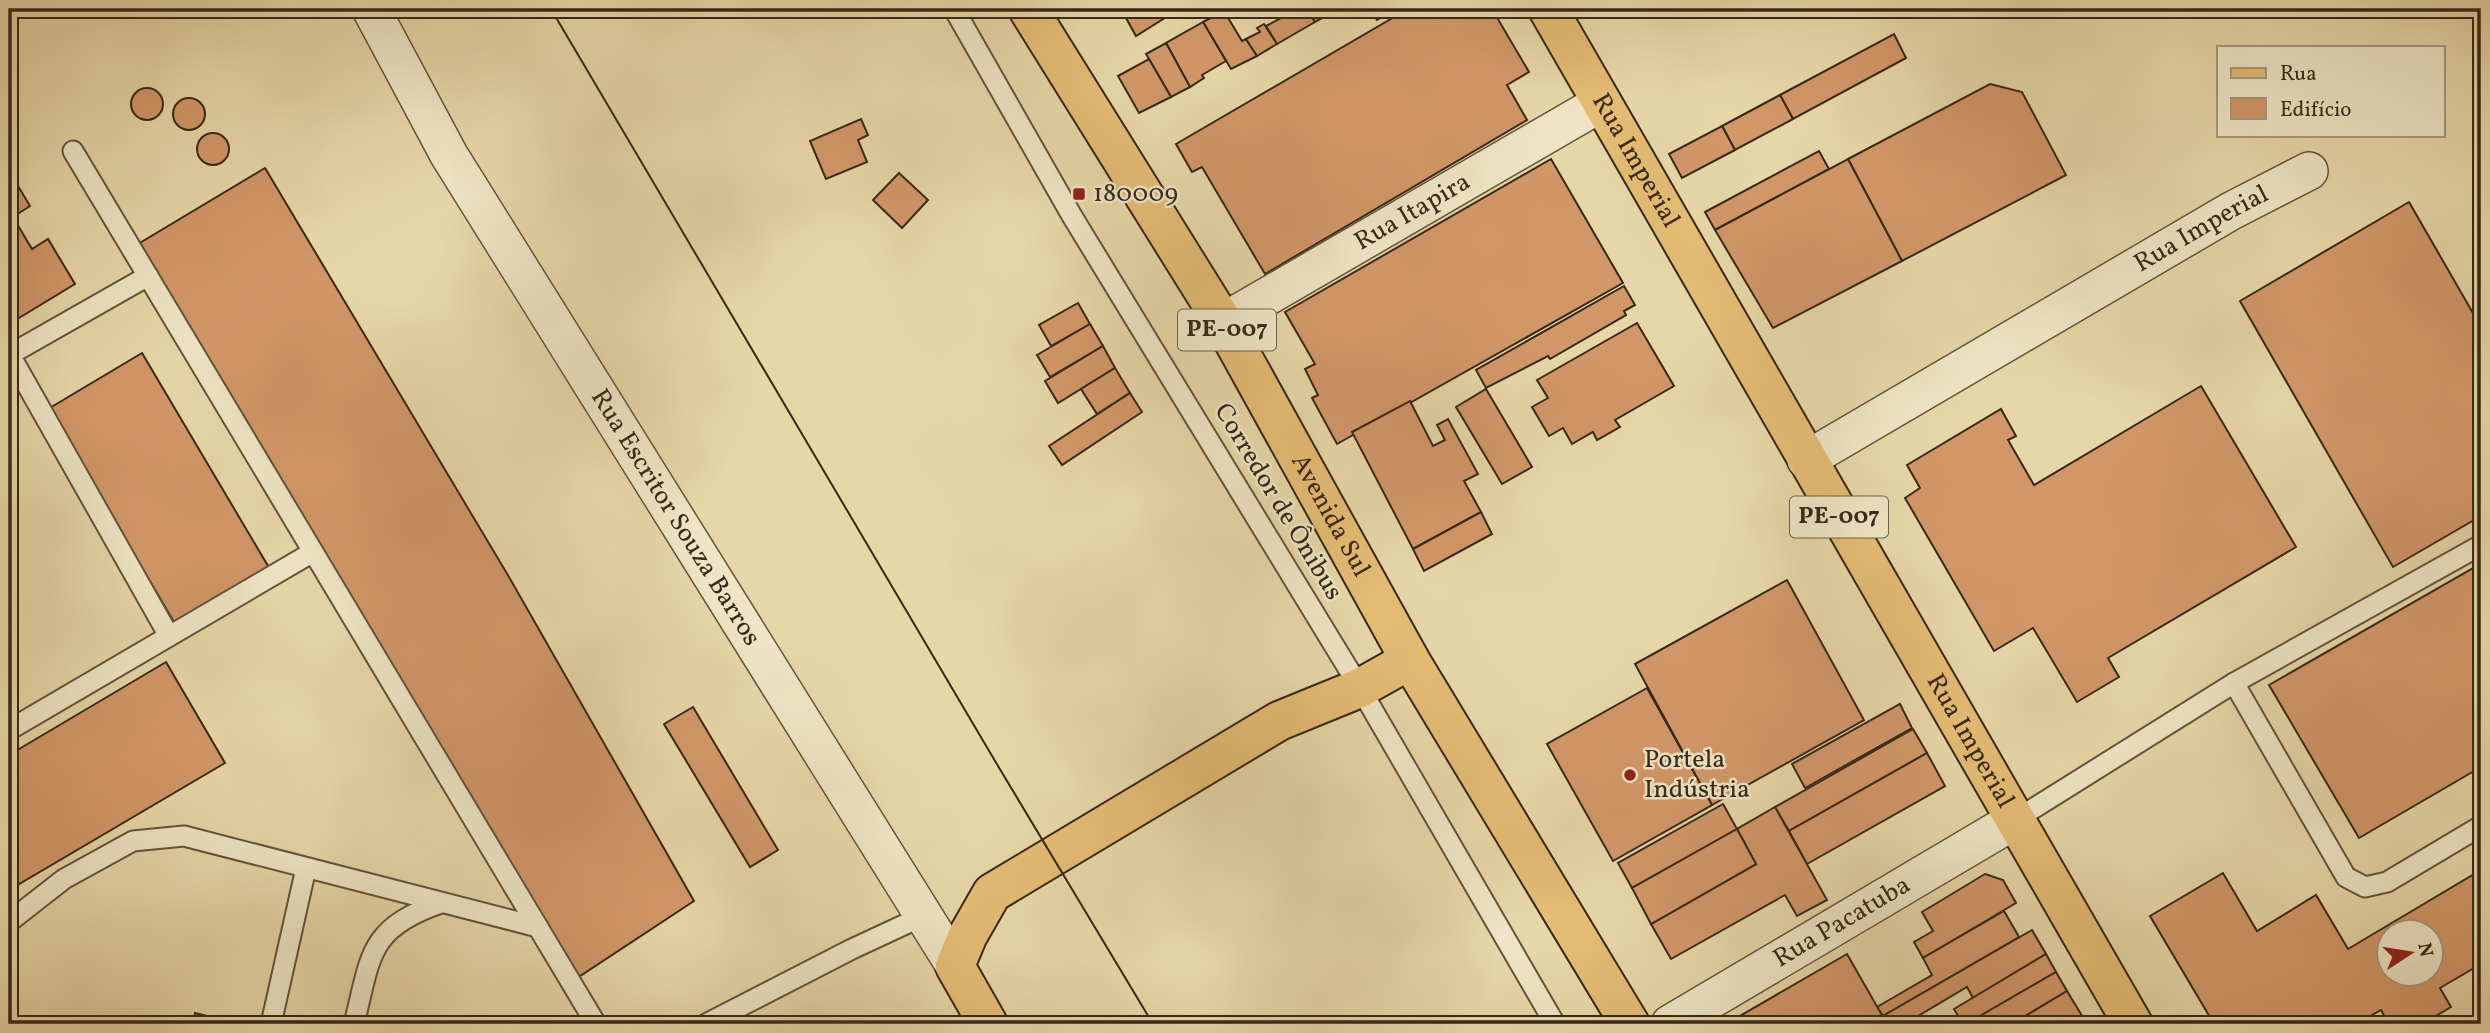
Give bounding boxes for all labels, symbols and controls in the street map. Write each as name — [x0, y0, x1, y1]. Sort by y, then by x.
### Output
legend — [2217, 46, 2444, 136]
text: Rua — [2280, 60, 2317, 89]
street label: Rua Imperial — [1582, 87, 1688, 234]
text: Edifício — [2280, 96, 2352, 125]
street label: Rua Itapira — [1348, 164, 1477, 260]
place label: 180009 — [1093, 176, 1178, 212]
street label: Rua Imperial — [2128, 177, 2275, 282]
marker: 180009 — [1071, 186, 1087, 202]
road number: PE-007 — [1178, 310, 1276, 351]
street label: Rua Escritor Souza Barros — [582, 382, 769, 653]
street label: Corredor de Ônibus — [1205, 397, 1351, 607]
street label: Avenida Sul — [1282, 448, 1379, 584]
road number: PE-007 — [1790, 496, 1888, 538]
street label: Rua Imperial — [1917, 667, 2023, 815]
place label: Portela Indústria — [1644, 742, 1750, 808]
marker: Portela Indústria — [1622, 767, 1638, 783]
street label: Rua Pacatuba — [1767, 868, 1918, 977]
north arrow — [2374, 918, 2444, 988]
text: N — [2411, 940, 2439, 960]

